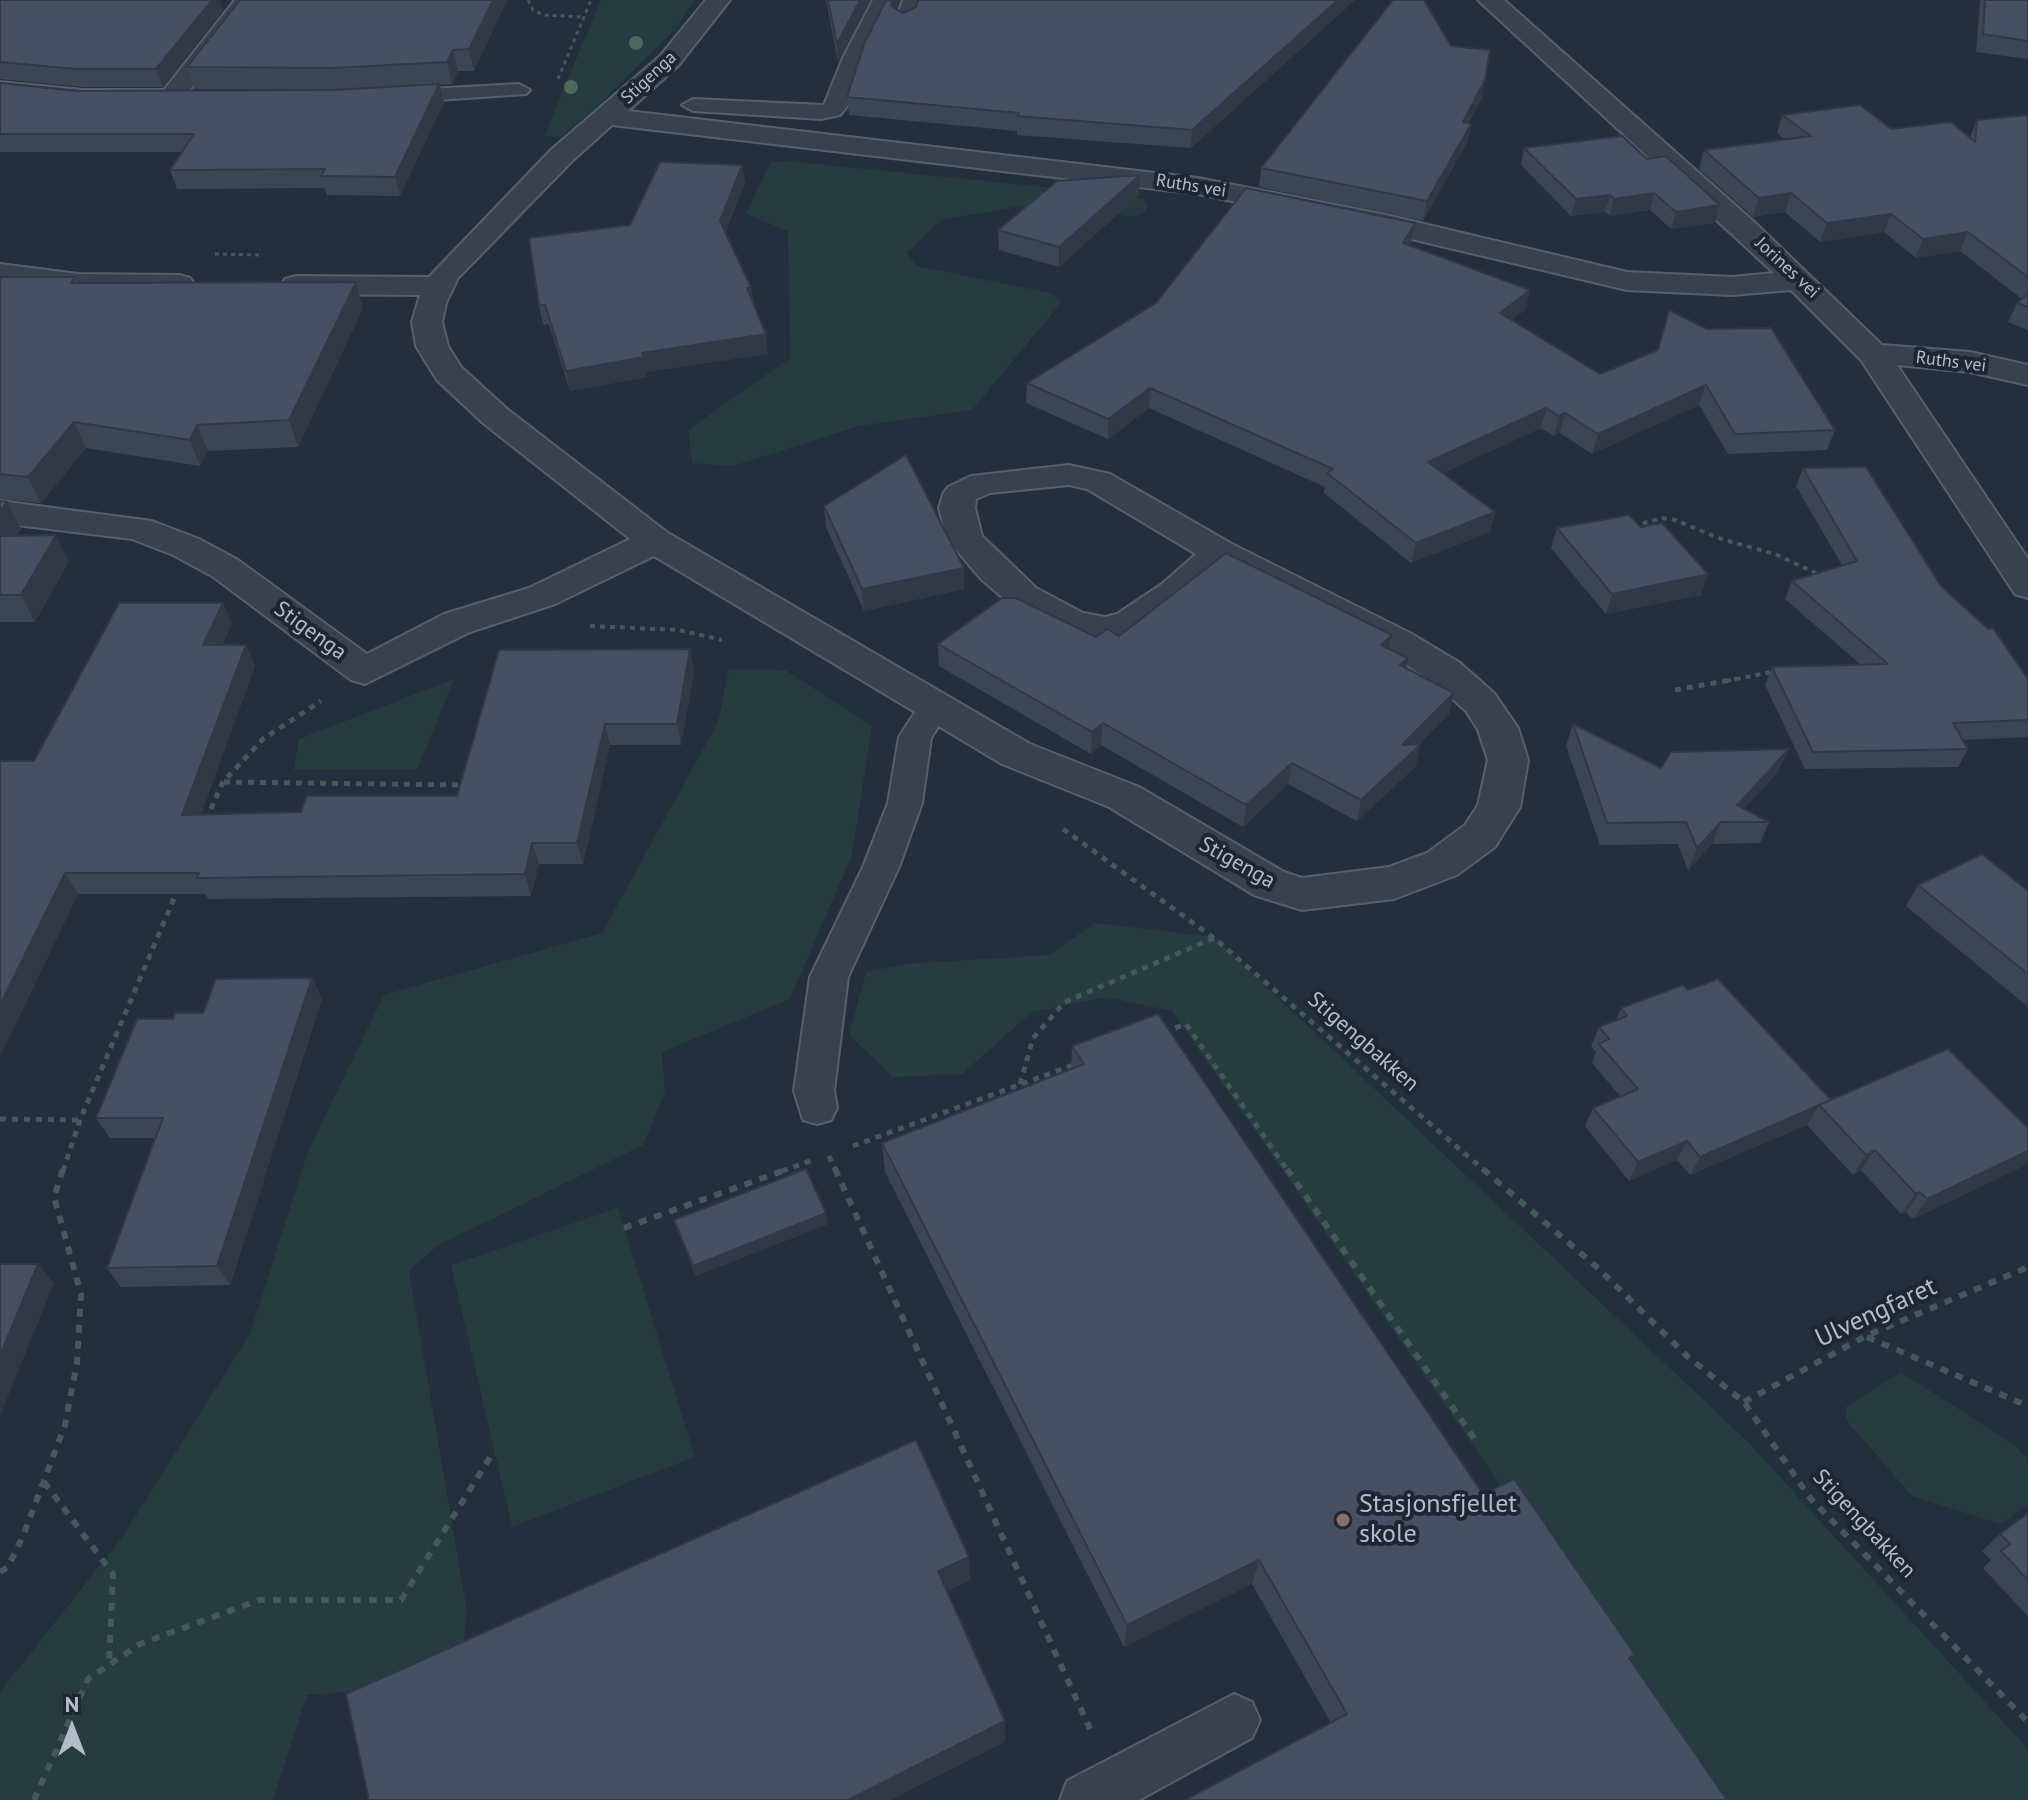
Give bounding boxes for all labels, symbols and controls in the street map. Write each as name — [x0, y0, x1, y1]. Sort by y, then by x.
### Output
street label: Stigenga — [617, 47, 681, 109]
street label: Ruths vei — [1154, 170, 1228, 202]
street label: Jorines vei — [1751, 233, 1823, 303]
street label: Ruths vei — [1914, 347, 1988, 377]
street label: Stigenga — [269, 596, 351, 666]
street label: Stigenga — [1194, 831, 1280, 895]
street label: Stigengbakken — [1302, 987, 1424, 1097]
street label: Ulvengfaret — [1810, 1271, 1942, 1355]
street label: Stigengbakken — [1807, 1464, 1921, 1584]
place label: Stasjonsfjellet skole — [1359, 1489, 1517, 1550]
marker: Stasjonsfjellet skole — [1334, 1511, 1352, 1529]
north arrow — [32, 1688, 112, 1768]
text: N — [65, 1690, 79, 1718]

